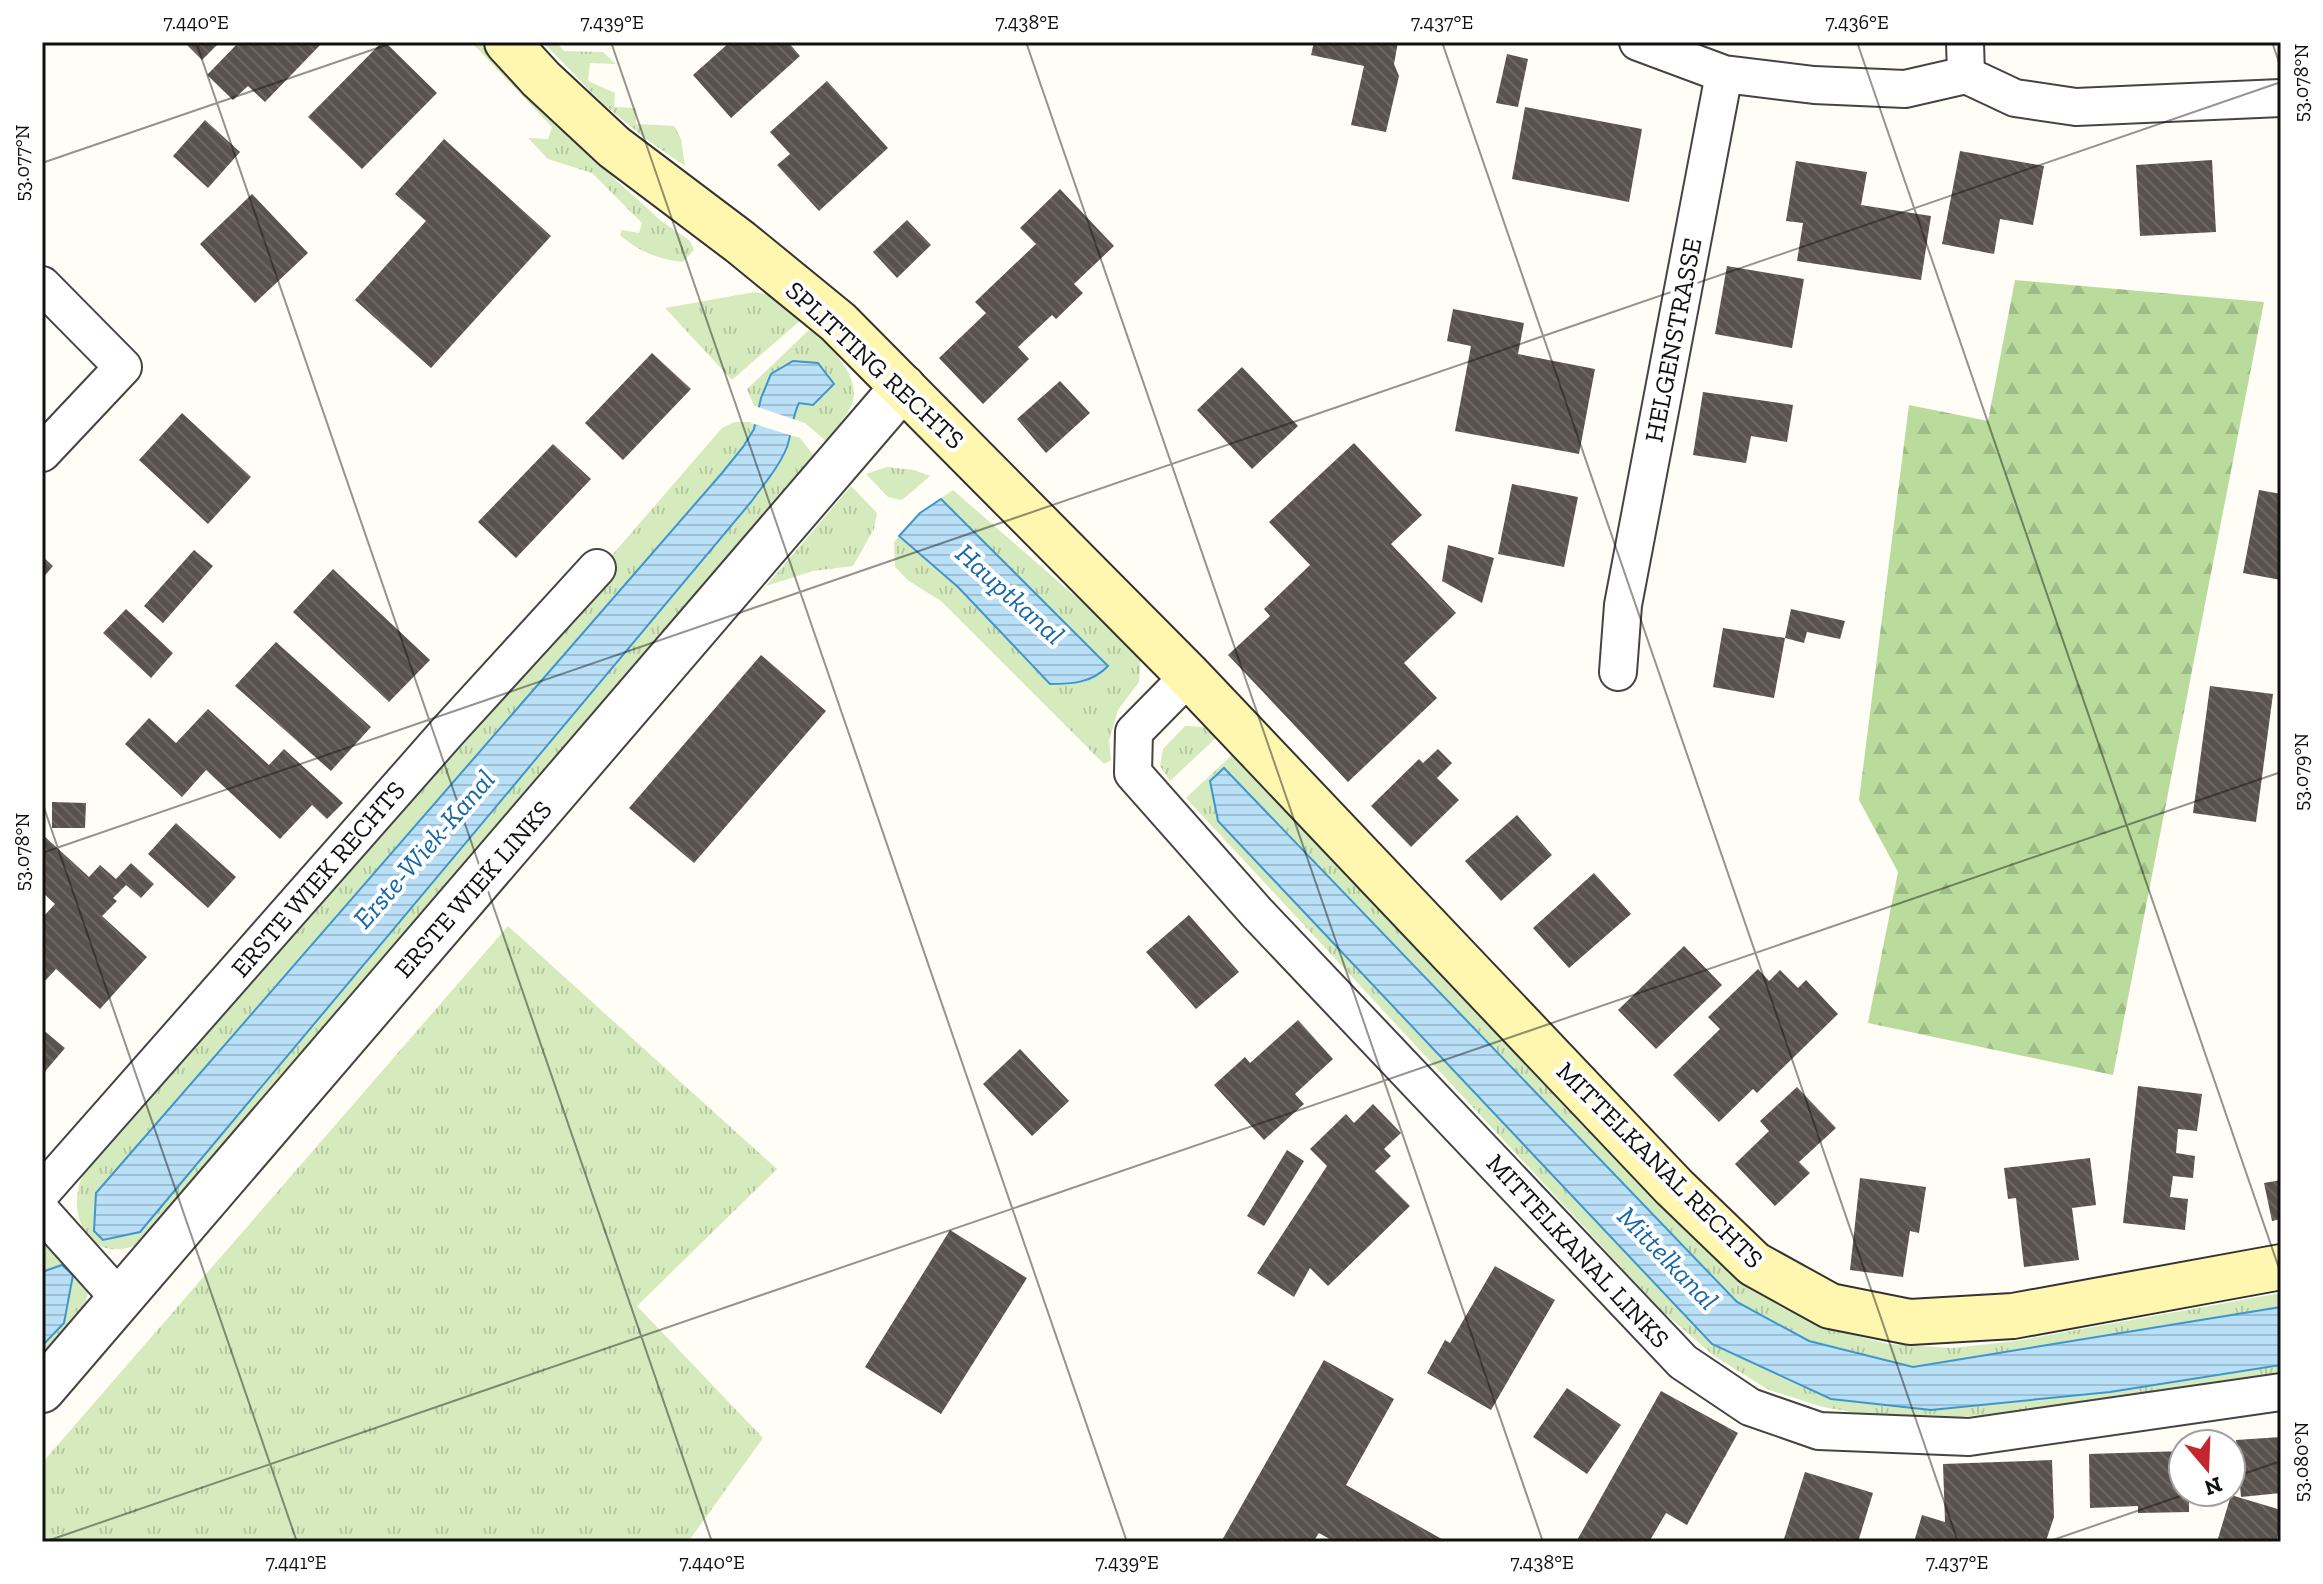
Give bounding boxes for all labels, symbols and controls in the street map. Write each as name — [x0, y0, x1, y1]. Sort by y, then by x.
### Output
text: 7.440°E — [163, 10, 229, 34]
text: 7.439°E — [580, 10, 644, 34]
text: 7.438°E — [995, 10, 1059, 34]
text: 7.437°E — [1411, 10, 1473, 34]
text: 7.436°E — [1825, 10, 1889, 34]
text: 53.078°N — [2289, 44, 2313, 122]
text: 53.077°N — [10, 124, 34, 202]
street label: HELGENSTRASSE — [1638, 235, 1708, 445]
street label: SPLITTING RECHTS — [779, 274, 971, 456]
water label: Hauptkanal — [949, 537, 1071, 651]
text: 53.079°N — [2289, 733, 2313, 811]
water label: Erste-Wiek-Kanal — [346, 763, 502, 935]
street label: ERSTE WIEK RECHTS — [224, 774, 412, 984]
street label: ERSTE WIEK LINKS — [387, 794, 559, 984]
text: 53.078°N — [10, 813, 34, 891]
street label: MITTELKANAL RECHTS — [1550, 1055, 1770, 1275]
street label: MITTELKANAL LINKS — [1480, 1147, 1676, 1355]
water label: Mittelkanal — [1611, 1200, 1725, 1316]
text: 53.080°N — [2289, 1422, 2313, 1502]
north arrow — [2167, 1428, 2247, 1508]
text: N — [2201, 1471, 2226, 1502]
text: 7.441°E — [265, 1550, 327, 1574]
text: 7.440°E — [679, 1550, 745, 1574]
text: 7.439°E — [1095, 1550, 1159, 1574]
text: 7.438°E — [1510, 1550, 1574, 1574]
text: 7.437°E — [1926, 1550, 1988, 1574]

